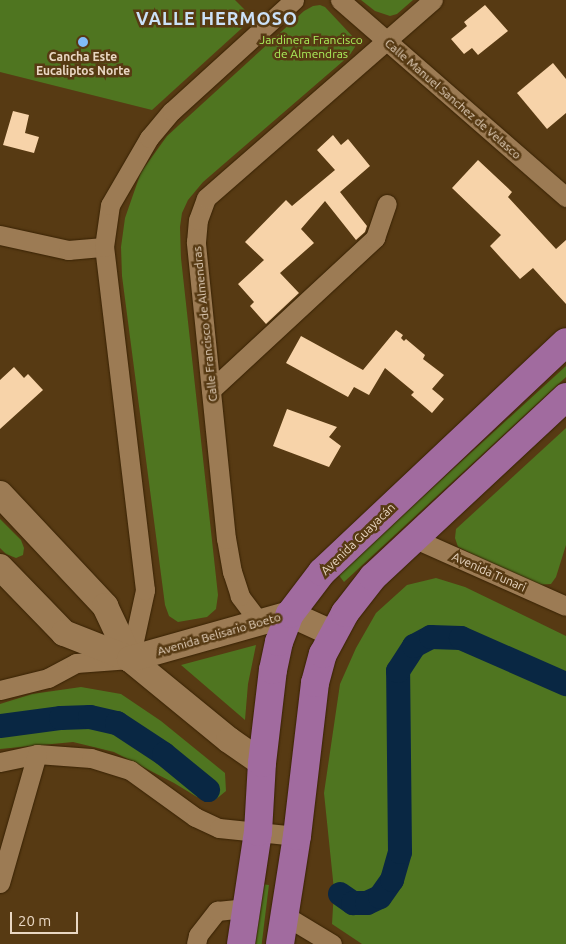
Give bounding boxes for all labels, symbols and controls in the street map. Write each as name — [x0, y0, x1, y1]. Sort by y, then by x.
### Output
district label: VALLE HERMOSO — [134, 7, 300, 29]
park label: Jardinera Francisco de Almendras — [259, 33, 363, 61]
marker: Cancha Este Eucaliptos Norte — [77, 36, 89, 48]
street label: Calle Manuel Sanchez de Velasco — [382, 36, 524, 162]
place label: Cancha Este Eucaliptos Norte — [36, 50, 130, 78]
street label: Calle Francisco de Almendras — [190, 246, 220, 402]
street label: Avenida Guayacán — [318, 500, 398, 578]
street label: Avenida Tunari — [450, 549, 528, 595]
street label: Avenida Belisario Boeto — [156, 609, 282, 659]
scale bar — [12, 902, 80, 934]
text: 20 m — [18, 912, 51, 929]

